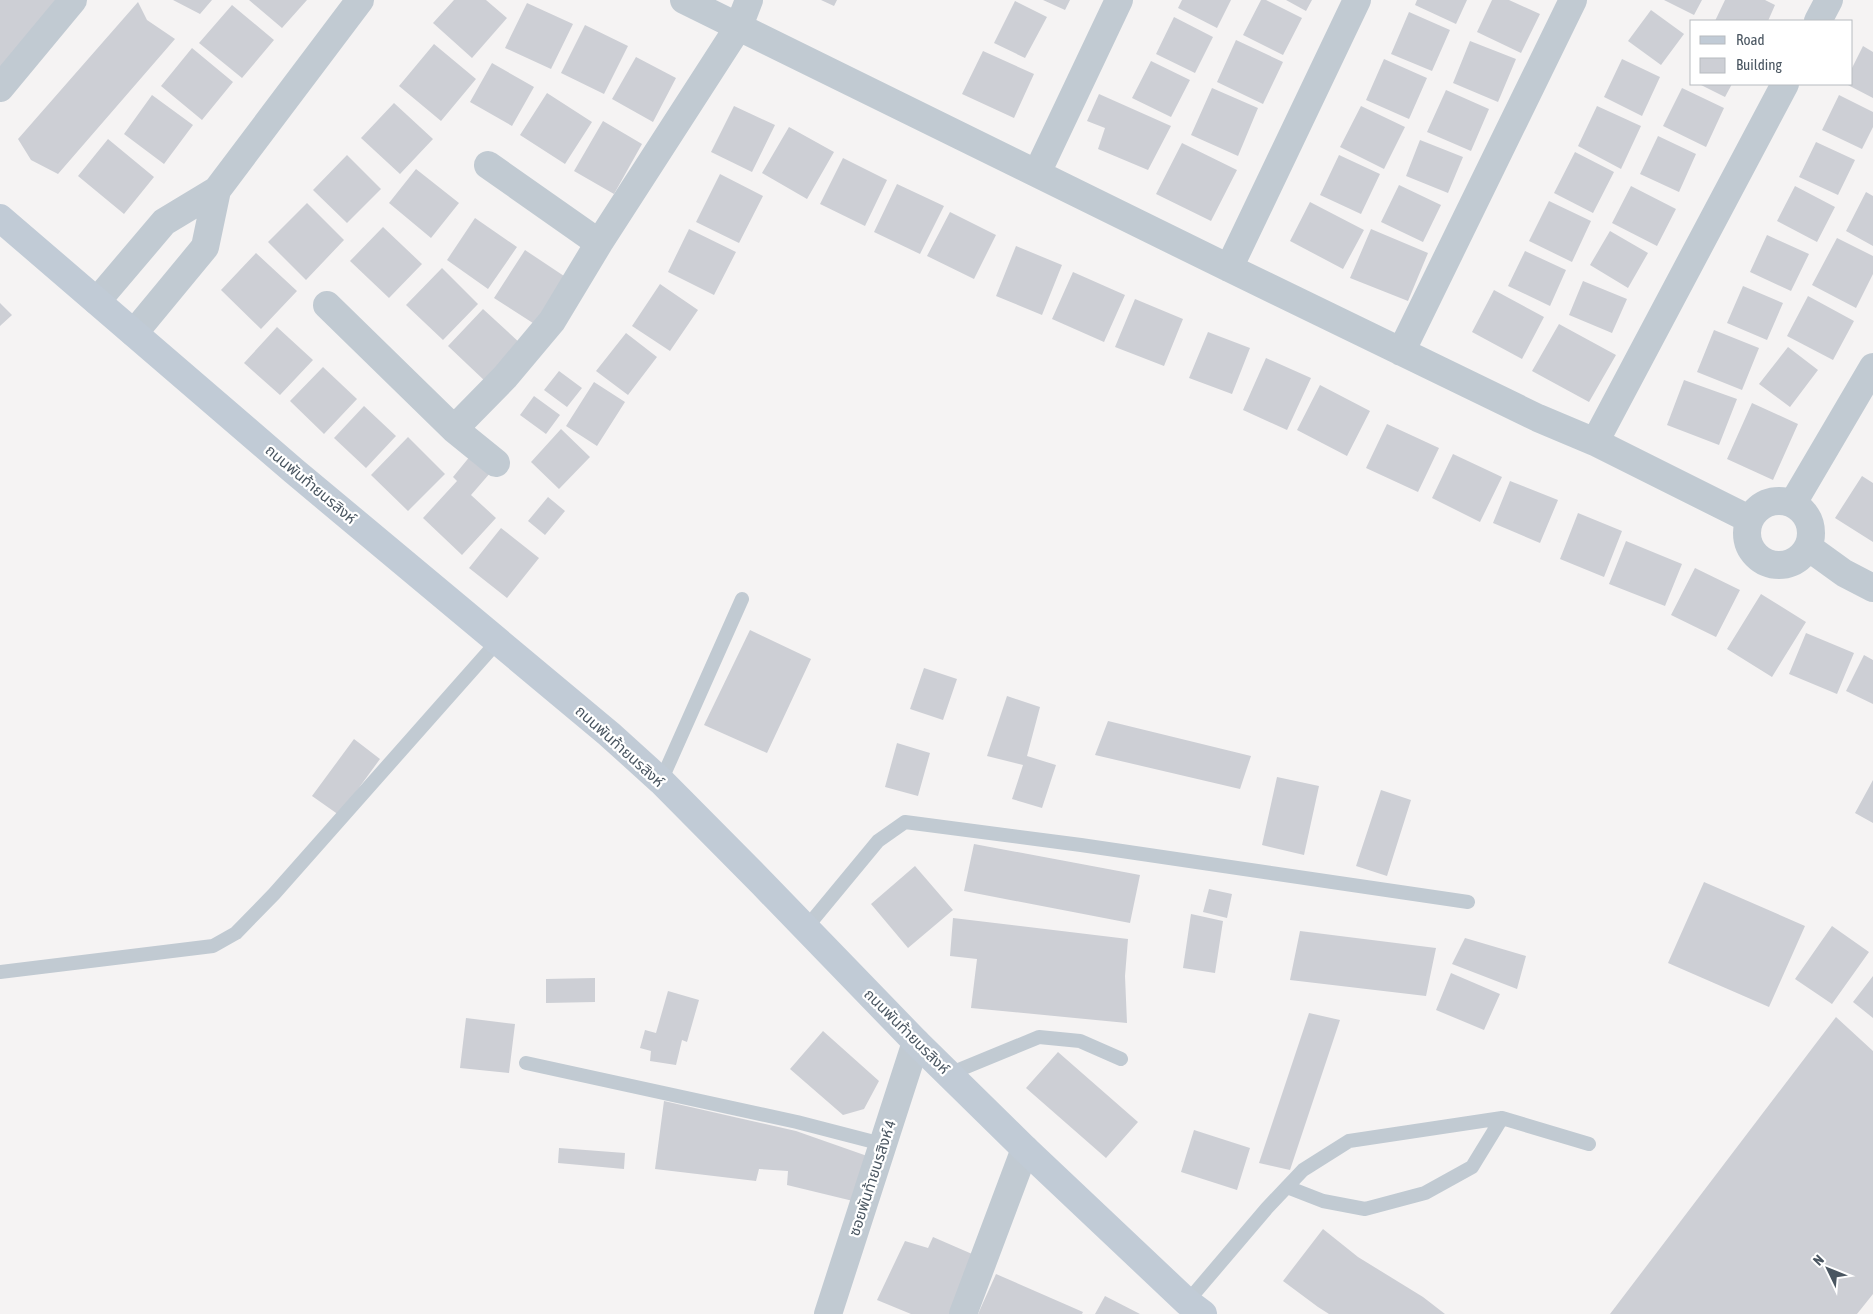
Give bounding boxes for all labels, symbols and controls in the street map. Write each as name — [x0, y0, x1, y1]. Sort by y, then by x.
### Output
legend — [1690, 20, 1853, 85]
text: Road — [1736, 31, 1765, 48]
text: Building — [1736, 56, 1782, 73]
street label: ถนนพันท้ายนรสิงห์ — [262, 441, 360, 527]
street label: ถนนพันท้ายนรสิงห์ — [572, 702, 668, 790]
street label: ถนนพันท้ายนรสิงห์ — [861, 985, 953, 1077]
street label: ซอยพันท้ายนรสิงห์ 4 — [845, 1118, 899, 1238]
north arrow — [1803, 1244, 1853, 1294]
text: N — [1810, 1252, 1827, 1269]

